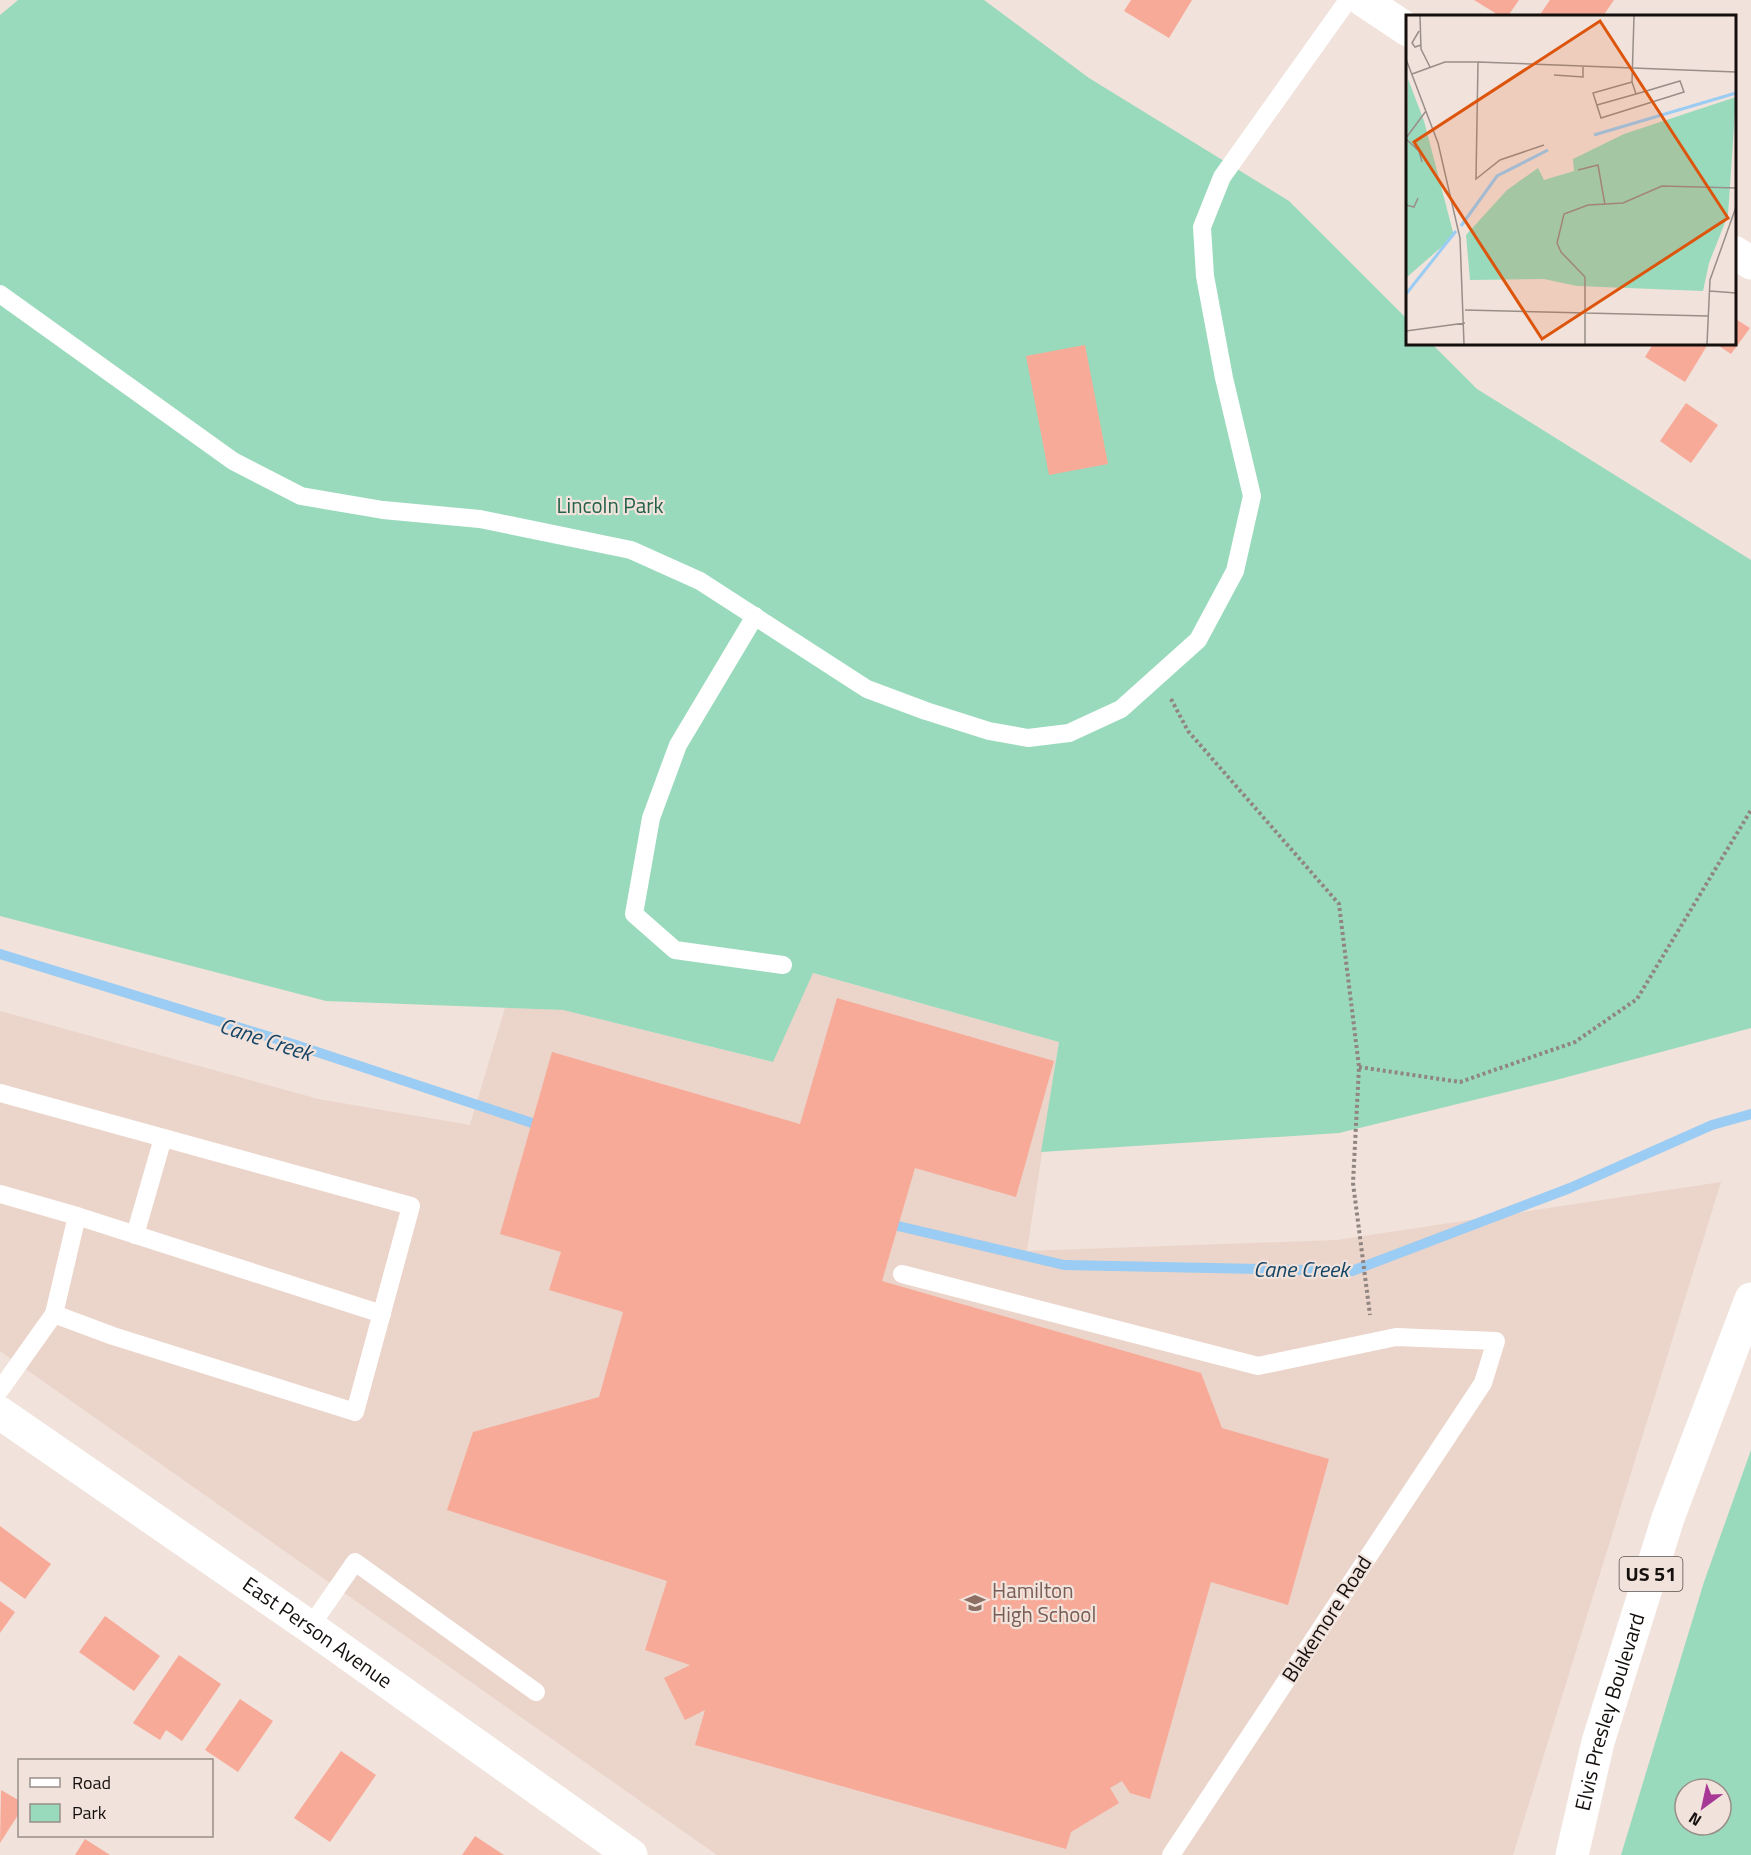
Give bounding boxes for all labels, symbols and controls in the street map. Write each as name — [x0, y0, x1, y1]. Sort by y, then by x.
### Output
inset map — [1406, 15, 1736, 345]
park label: Lincoln Park — [557, 489, 664, 521]
water label: Cane Creek — [215, 1008, 319, 1071]
water label: Cane Creek — [1253, 1252, 1351, 1286]
street label: Blakemore Road — [1273, 1549, 1379, 1688]
road number: US 51 — [1620, 1557, 1682, 1591]
street label: East Person Avenue — [236, 1568, 399, 1696]
place label: Hamilton High School — [992, 1574, 1096, 1630]
school or university icon: Hamilton High School — [963, 1591, 987, 1615]
street label: Elvis Presley Boulevard — [1566, 1609, 1652, 1814]
legend — [18, 1759, 213, 1837]
text: Road — [72, 1769, 111, 1796]
north arrow — [1673, 1777, 1733, 1837]
text: Park — [72, 1799, 107, 1826]
text: N — [1684, 1806, 1706, 1833]

